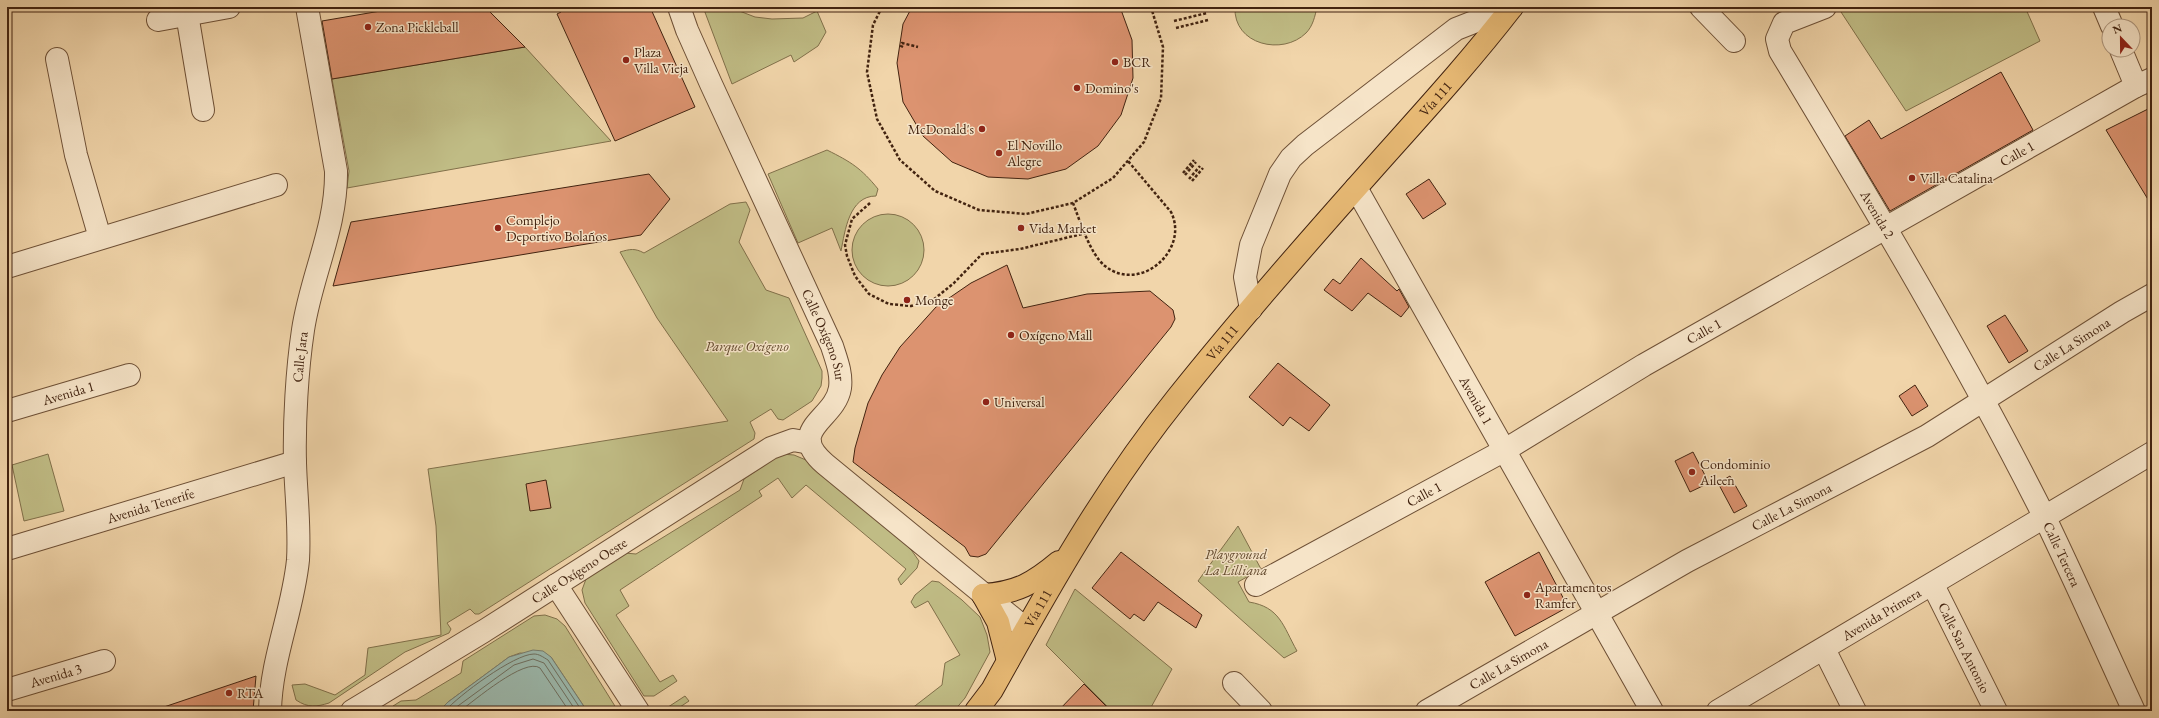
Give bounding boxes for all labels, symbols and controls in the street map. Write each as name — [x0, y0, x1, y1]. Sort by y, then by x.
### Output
place label: Zona Pickleball — [376, 18, 459, 36]
north arrow — [2101, 18, 2141, 58]
text: N — [2111, 21, 2124, 37]
marker: Zona Pickleball — [363, 22, 373, 32]
place label: Plaza Villa Vieja — [634, 43, 689, 77]
place label: BCR — [1123, 53, 1152, 71]
marker: Plaza Villa Vieja — [621, 55, 631, 65]
marker: BCR — [1110, 57, 1120, 67]
street label: Vía 111 — [1415, 77, 1456, 120]
place label: Domino's — [1085, 79, 1139, 97]
marker: Domino's — [1072, 83, 1082, 93]
place label: McDonald's — [908, 120, 974, 138]
marker: McDonald's — [977, 124, 987, 134]
place label: El Novillo Alegre — [1006, 136, 1062, 170]
street label: Calle 1 — [1996, 136, 2038, 170]
marker: El Novillo Alegre — [994, 148, 1004, 158]
place label: Villa Catalina — [1920, 169, 1993, 187]
marker: Villa Catalina — [1907, 173, 1917, 183]
street label: Avenida 2 — [1856, 186, 1899, 242]
place label: Complejo Deportivo Bolaños — [506, 211, 607, 245]
place label: Vida Market — [1029, 219, 1097, 237]
marker: Complejo Deportivo Bolaños — [493, 223, 503, 233]
marker: Vida Market — [1016, 223, 1026, 233]
street label: Calle Oxígeno Sur — [798, 286, 849, 382]
place label: Monge — [915, 291, 954, 309]
marker: Monge — [902, 295, 912, 305]
street label: Calle La Simona — [2030, 313, 2114, 375]
street label: Calle 1 — [1683, 314, 1725, 348]
street label: Vía 111 — [1202, 321, 1242, 364]
place label: Oxígeno Mall — [1019, 326, 1093, 344]
street label: Calle Jara — [288, 330, 312, 383]
marker: Oxígeno Mall — [1006, 330, 1016, 340]
park label: Parque Oxígeno — [705, 337, 789, 356]
street label: Avenida 1 — [1455, 372, 1497, 428]
street label: Avenida 1 — [39, 377, 96, 409]
place label: Universal — [994, 393, 1045, 411]
marker: Universal — [981, 397, 991, 407]
place label: Condominio Aileen — [1699, 455, 1770, 489]
marker: Condominio Aileen — [1687, 467, 1697, 477]
street label: Calle 1 — [1403, 477, 1445, 511]
street label: Calle La Simona — [1748, 478, 1835, 535]
street label: Avenida Tenerife — [104, 484, 197, 528]
street label: Calle Tercera — [2039, 519, 2085, 590]
street label: Calle Oxígeno Oeste — [528, 533, 631, 608]
park label: Playground La Lilliana — [1204, 545, 1268, 579]
place label: Apartamentos Ramfer — [1534, 578, 1612, 612]
street label: Avenida Primera — [1838, 583, 1924, 645]
street label: Vía 111 — [1020, 586, 1056, 631]
marker: Apartamentos Ramfer — [1522, 590, 1532, 600]
street label: Calle San Antonio — [1934, 599, 1995, 696]
street label: Calle La Simona — [1466, 634, 1551, 694]
street label: Avenida 3 — [27, 659, 84, 692]
place label: RTA — [237, 684, 264, 702]
marker: RTA — [224, 688, 234, 698]

